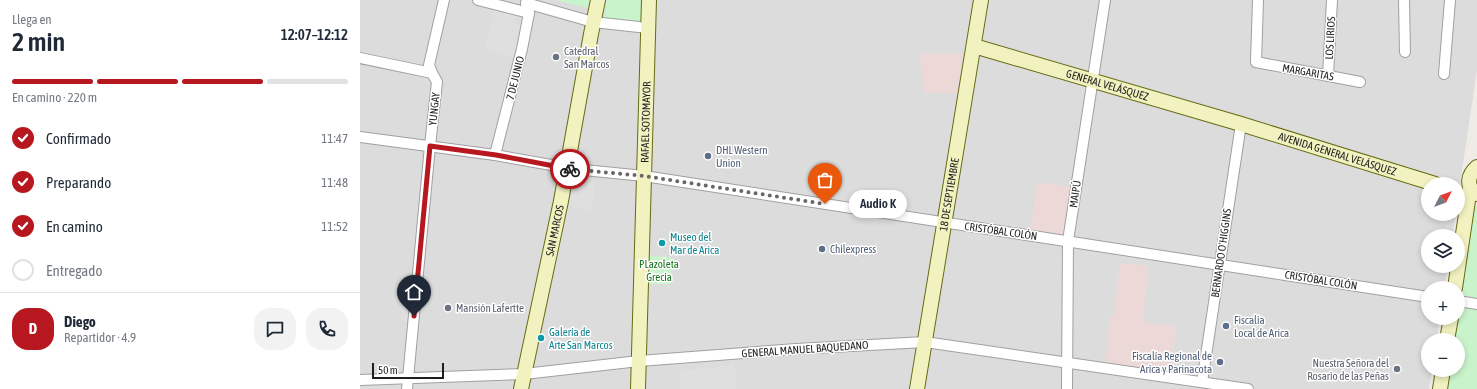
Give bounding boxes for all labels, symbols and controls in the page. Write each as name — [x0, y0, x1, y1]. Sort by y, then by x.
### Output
text: Llega en — [12, 12, 52, 27]
street label: LOS LIRIOS — [1323, 16, 1337, 60]
text: 12:07–12:12 — [281, 26, 348, 43]
text: 2 min — [12, 27, 65, 57]
place label: Catedral San Marcos — [564, 45, 610, 70]
marker: Catedral San Marcos — [551, 52, 561, 62]
street label: 7 DE JUNIO — [504, 55, 526, 101]
street label: MARGARITAS — [1281, 62, 1335, 82]
street label: GENERAL VELÁSQUEZ — [1065, 67, 1150, 103]
street label: RAFAEL SOTOMAYOR — [638, 81, 653, 163]
text: En camino · 220 m — [12, 90, 97, 105]
street label: YUNGAY — [426, 92, 442, 126]
icon: check — [12, 127, 34, 149]
text: Confirmado — [46, 130, 111, 147]
street label: AVENIDA GENERAL VELÁSQUEZ — [1277, 130, 1398, 178]
text: 11:47 — [321, 131, 348, 146]
place label: DHL Western Union — [716, 144, 767, 169]
courier — [550, 149, 590, 189]
marker: DHL Western Union — [703, 151, 713, 161]
street label: 18 DE SEPTIEMBRE — [937, 157, 961, 232]
icon: bike — [559, 158, 581, 180]
pin — [808, 163, 842, 204]
icon: bag — [814, 169, 836, 191]
icon: check — [12, 171, 34, 193]
text: Preparando — [46, 174, 111, 191]
text: 11:48 — [321, 175, 348, 190]
north arrow — [1421, 177, 1465, 221]
map controls — [1421, 177, 1465, 377]
street label: MAIPÚ — [1067, 180, 1083, 208]
callout: Audio K — [849, 190, 907, 218]
text: Audio K — [860, 196, 896, 211]
street label: SAN MARCOS — [543, 204, 566, 257]
street label: BERNARDO O'HIGGINS — [1209, 207, 1233, 298]
icon: check — [12, 215, 34, 237]
text: En camino — [46, 218, 103, 235]
text: 11:52 — [321, 219, 348, 234]
street label: CRISTÓBAL COLÓN — [964, 220, 1038, 242]
button: layers — [1421, 229, 1465, 273]
place label: Museo del Mar de Arica — [670, 231, 719, 256]
marker: Museo del Mar de Arica — [657, 238, 667, 248]
place label: Chilexpress — [830, 243, 876, 255]
marker: Chilexpress — [817, 244, 827, 254]
park label: PLazoleta Grecia — [639, 258, 679, 283]
text: Entregado — [46, 262, 103, 279]
street label: CRISTÓBAL COLÓN — [1284, 268, 1358, 292]
pin — [397, 275, 431, 316]
icon: home — [403, 281, 425, 303]
button: + — [1421, 281, 1465, 325]
place label: Mansión Lafertte — [456, 302, 524, 314]
marker: Mansión Lafertte — [443, 303, 453, 313]
button: chat — [254, 308, 296, 350]
button: phone — [306, 308, 348, 350]
text: Diego — [64, 313, 96, 330]
place label: Fiscalía Local de Arica — [1234, 314, 1289, 339]
text: D — [29, 320, 37, 337]
marker: Fiscalía Local de Arica — [1221, 321, 1231, 331]
place label: Galería de Arte San Marcos — [549, 326, 613, 351]
text: Repartidor · 4.9 — [64, 330, 136, 345]
marker: Galería de Arte San Marcos — [536, 333, 546, 343]
button: − — [1421, 333, 1465, 377]
street label: GENERAL MANUEL BAQUEDANO — [741, 339, 869, 359]
place label: Fiscalía Regional de Arica y Parinacota — [1132, 350, 1212, 375]
marker: Fiscalía Regional de Arica y Parinacota — [1215, 357, 1225, 367]
place label: Nuestra Señora del Rosario de las Peñas — [1307, 357, 1389, 382]
scale bar — [372, 361, 444, 380]
text: 50 m — [378, 364, 398, 376]
marker: Nuestra Señora del Rosario de las Peñas — [1392, 364, 1402, 374]

